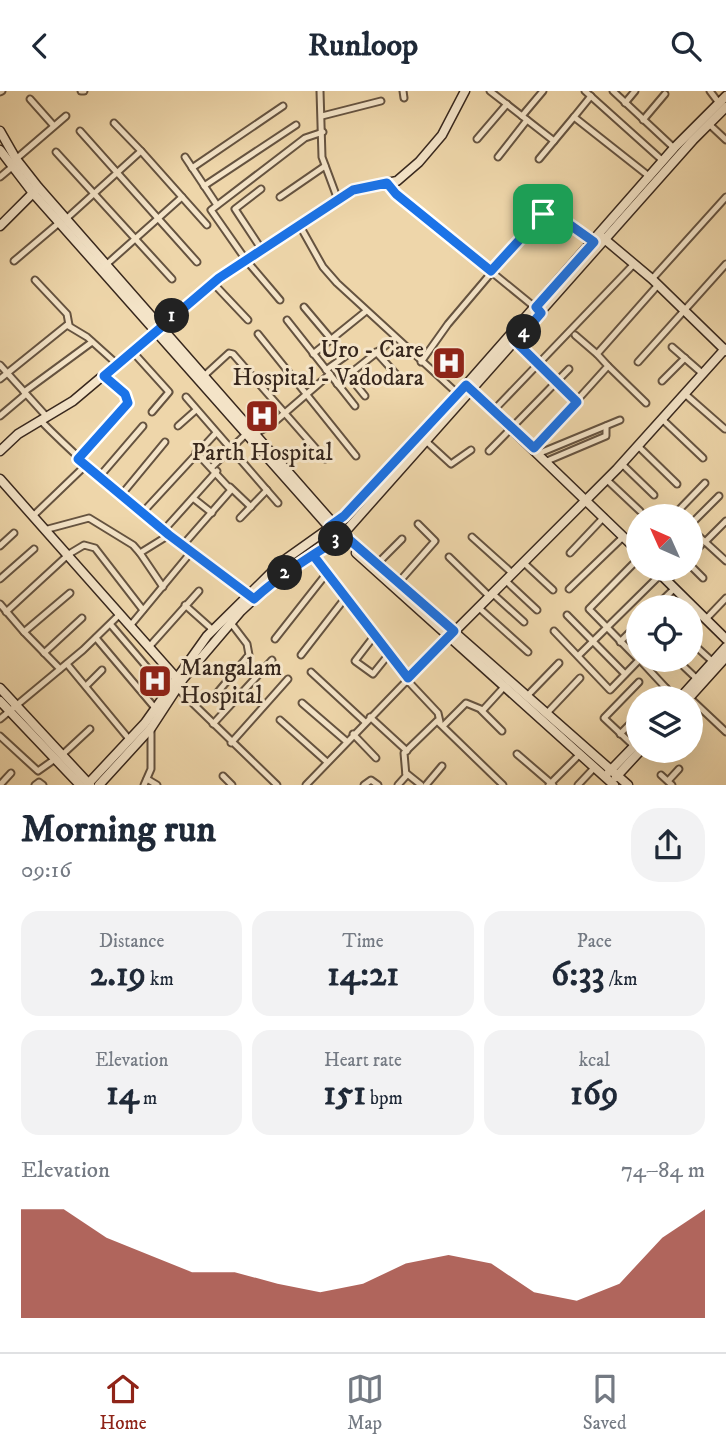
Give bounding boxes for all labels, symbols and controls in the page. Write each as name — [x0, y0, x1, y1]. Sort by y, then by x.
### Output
text: Runloop — [308, 26, 418, 66]
icon: back — [21, 27, 59, 65]
icon: search — [667, 27, 705, 65]
pin — [513, 184, 573, 244]
icon: arrive — [524, 195, 562, 233]
pin: 1 — [154, 299, 190, 334]
text: 1 — [168, 304, 175, 327]
pin: 4 — [506, 315, 542, 349]
text: 4 — [518, 320, 529, 343]
place label: Uro - Care Hospital - Vadodara — [232, 335, 425, 393]
hospital icon: Uro - Care Hospital - Vadodara — [430, 344, 468, 382]
hospital icon: Parth Hospital — [243, 397, 281, 435]
place label: Parth Hospital — [191, 438, 333, 468]
north arrow — [626, 504, 704, 581]
map controls — [626, 504, 703, 763]
pin: 3 — [318, 521, 354, 557]
text: 3 — [332, 527, 339, 550]
pin: 2 — [268, 555, 302, 591]
text: 2 — [280, 561, 289, 584]
button: locate — [626, 595, 703, 672]
place label: Mangalam Hospital — [180, 653, 282, 711]
hospital icon: Mangalam Hospital — [136, 662, 174, 700]
button: layers — [626, 686, 703, 763]
text: Morning run — [21, 806, 216, 854]
button: share — [631, 808, 705, 882]
text: 09:16 — [21, 856, 71, 885]
text: Distance — [99, 930, 164, 953]
text: Time — [342, 930, 384, 953]
text: Pace — [577, 930, 612, 953]
text: 2.19 — [90, 953, 146, 997]
text: 14:21 — [327, 953, 399, 997]
text: 6:33 — [551, 953, 605, 997]
text: km — [146, 968, 174, 991]
text: /km — [605, 968, 638, 991]
text: Elevation — [95, 1049, 168, 1072]
text: Heart rate — [324, 1049, 402, 1072]
text: kcal — [579, 1049, 610, 1072]
text: 14 — [106, 1072, 139, 1116]
text: 151 — [323, 1072, 366, 1116]
text: 169 — [570, 1072, 619, 1116]
text: m — [139, 1087, 157, 1110]
text: bpm — [366, 1087, 403, 1110]
text: Elevation — [21, 1156, 110, 1185]
text: 74–84 m — [621, 1156, 705, 1185]
tab: Home — [100, 1370, 147, 1435]
tab: Map — [346, 1370, 384, 1435]
tab: Saved — [583, 1370, 626, 1435]

